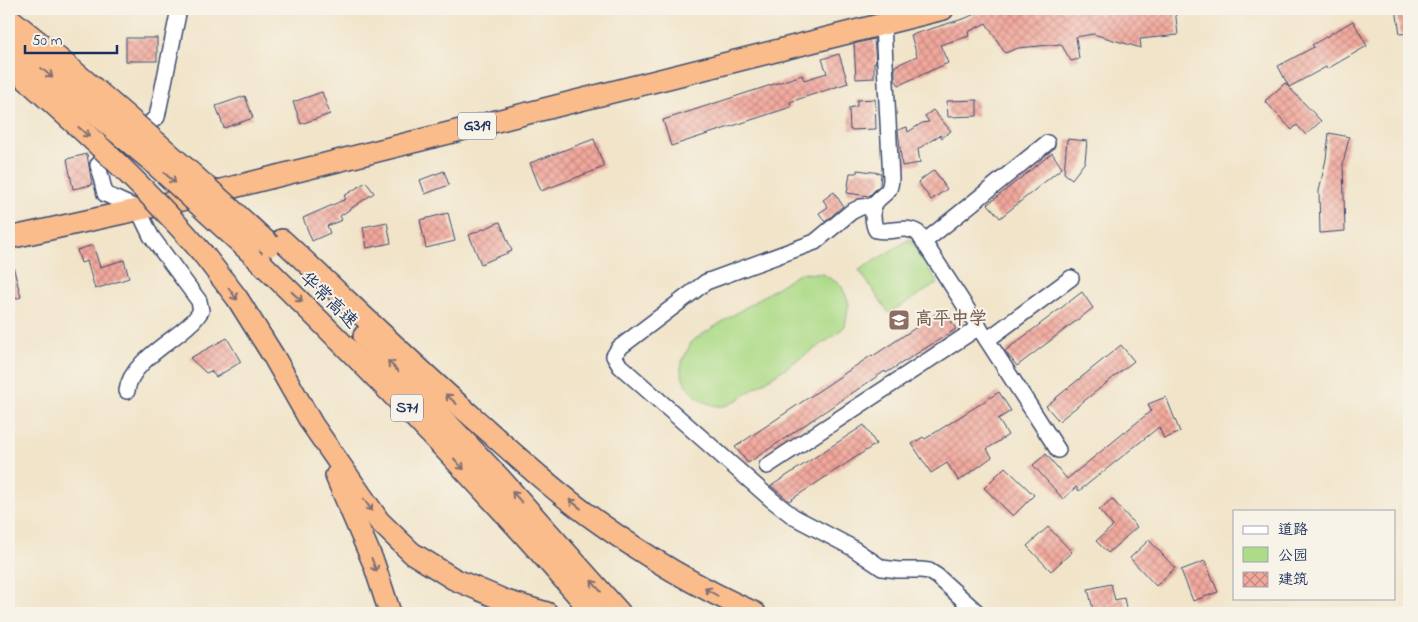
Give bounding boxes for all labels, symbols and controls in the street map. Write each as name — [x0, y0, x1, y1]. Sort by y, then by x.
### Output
scale bar — [25, 22, 118, 54]
text: 50 m — [32, 30, 63, 52]
one-way arrow — [40, 67, 53, 78]
road number: G319 — [458, 112, 496, 140]
one-way arrow — [78, 126, 91, 138]
one-way arrow — [164, 172, 176, 184]
street label: 华常高速 — [293, 267, 363, 335]
one-way arrow — [228, 287, 239, 300]
one-way arrow — [290, 291, 303, 303]
place label: 高平中学 — [915, 307, 987, 333]
school or university icon: 高平中学 — [887, 308, 911, 332]
one-way arrow — [387, 360, 399, 372]
one-way arrow — [445, 393, 458, 404]
road number: S71 — [391, 394, 423, 422]
one-way arrow — [453, 457, 465, 470]
one-way arrow — [511, 491, 523, 504]
one-way arrow — [363, 498, 373, 512]
one-way arrow — [569, 499, 582, 510]
legend — [1233, 510, 1396, 600]
text: 道路 — [1278, 519, 1308, 541]
text: 公园 — [1278, 545, 1308, 567]
one-way arrow — [370, 556, 379, 572]
text: 建筑 — [1278, 569, 1308, 591]
one-way arrow — [591, 580, 602, 593]
one-way arrow — [705, 586, 719, 596]

